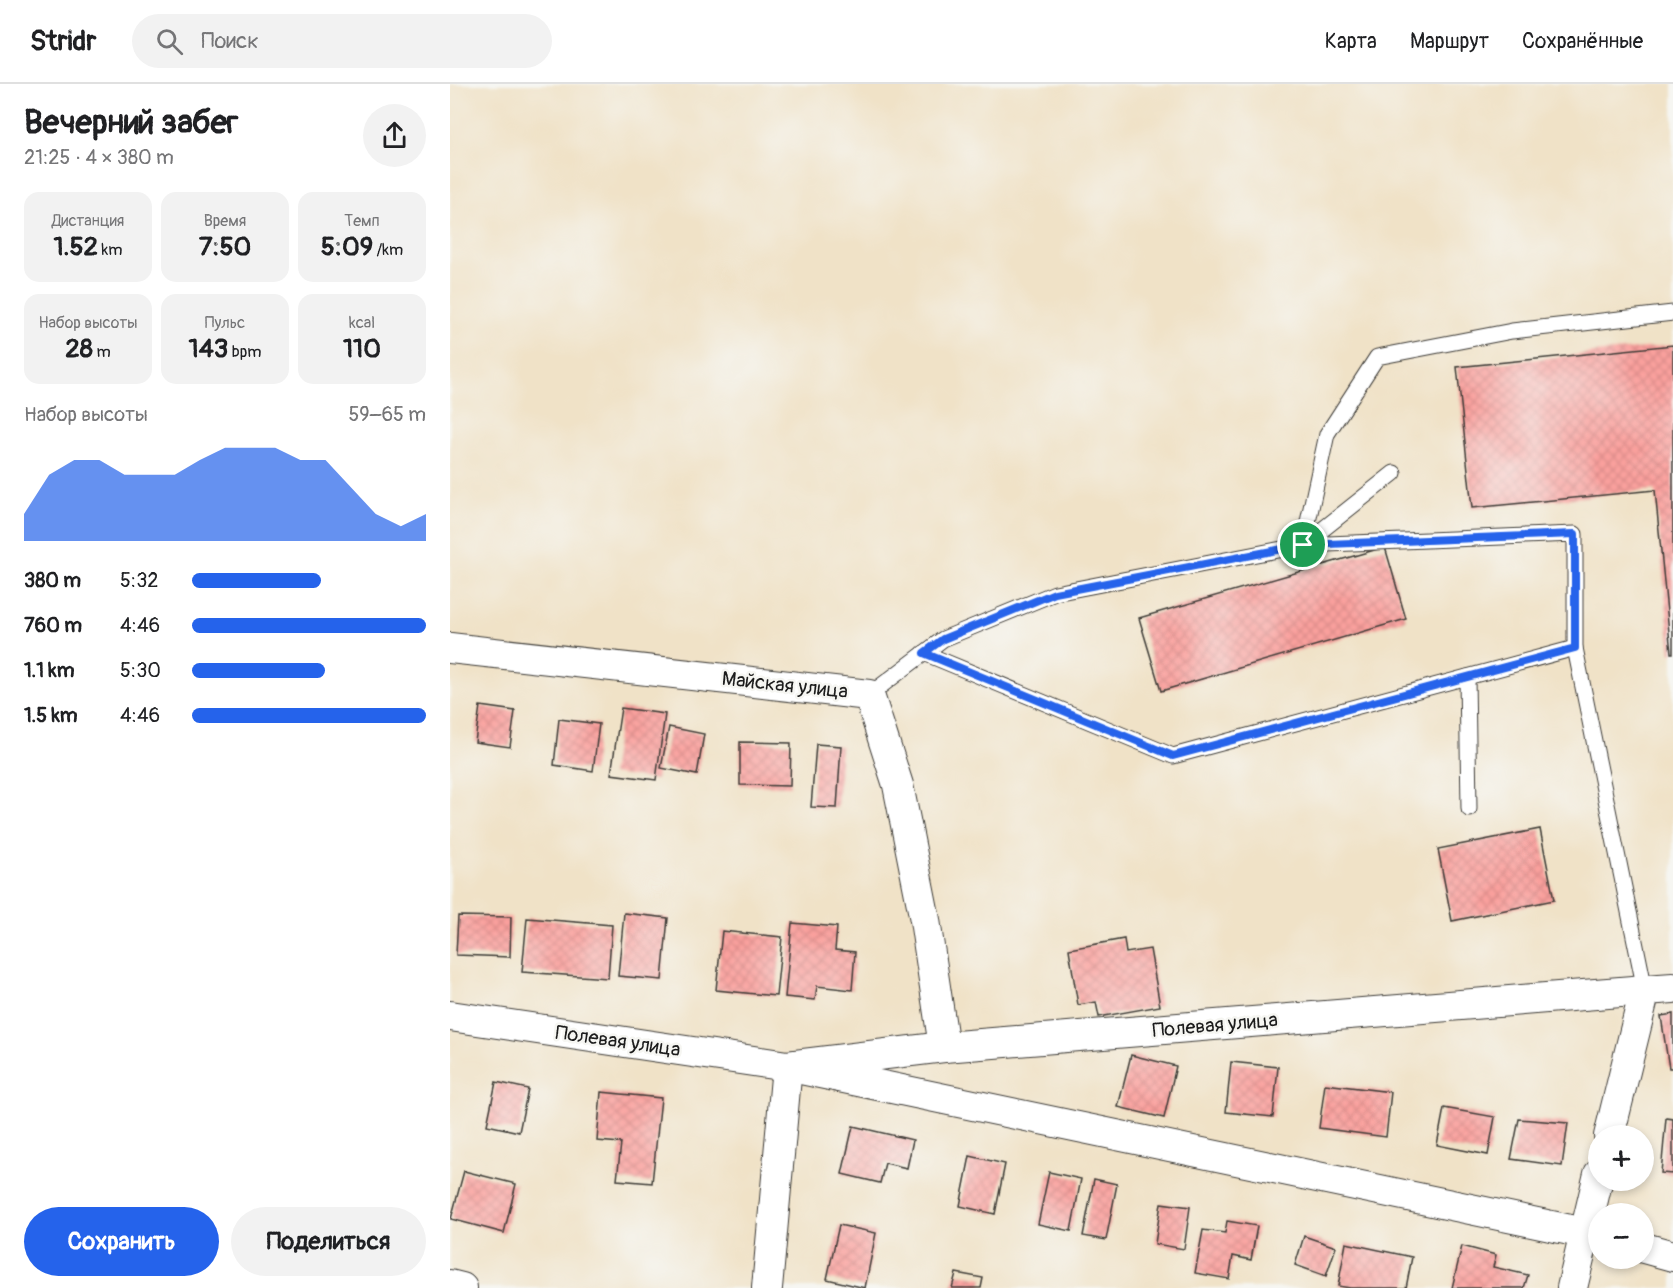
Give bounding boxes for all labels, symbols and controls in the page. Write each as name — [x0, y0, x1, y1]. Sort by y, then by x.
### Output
search box — [132, 14, 552, 68]
text: Stridr — [30, 24, 96, 59]
icon: search — [153, 25, 186, 58]
text: Поиск — [201, 27, 259, 55]
text: Карта — [1325, 28, 1377, 55]
text: Маршрут — [1410, 28, 1489, 55]
text: Сохранённые — [1522, 28, 1643, 55]
text: Вечерний забег — [24, 102, 238, 143]
button: share — [363, 104, 426, 167]
text: 21:25 · 4 × 380 m — [24, 145, 174, 170]
text: Дистанция — [52, 211, 124, 231]
text: Время — [204, 211, 246, 231]
text: Темп — [344, 211, 380, 231]
text: 1.52 — [54, 231, 98, 263]
text: 7:50 — [199, 231, 251, 263]
text: 5:09 — [321, 231, 373, 263]
text: km — [98, 240, 122, 260]
text: /km — [373, 240, 403, 260]
text: Набор высоты — [38, 313, 138, 333]
text: Пульс — [205, 313, 245, 333]
text: kcal — [349, 313, 375, 333]
text: 28 — [65, 333, 93, 365]
text: 143 — [189, 333, 228, 365]
text: 110 — [343, 333, 381, 365]
text: m — [93, 342, 111, 362]
text: bpm — [228, 342, 261, 362]
text: Набор высоты — [24, 402, 148, 427]
text: 59–65 m — [349, 402, 426, 427]
pin — [1277, 519, 1328, 570]
icon: arrive — [1286, 528, 1319, 561]
text: 380 m — [24, 568, 81, 593]
text: 5:32 — [120, 568, 159, 593]
text: 760 m — [24, 613, 82, 638]
text: 4:46 — [120, 613, 160, 638]
text: 1.1 km — [24, 658, 74, 683]
text: 5:30 — [120, 658, 161, 683]
street label: Майская улица — [721, 666, 849, 704]
text: 1.5 km — [24, 703, 77, 728]
text: 4:46 — [120, 703, 160, 728]
street label: Полевая улица — [1151, 1007, 1279, 1043]
street label: Полевая улица — [554, 1020, 682, 1062]
map controls — [1588, 1125, 1654, 1269]
button: + — [1588, 1125, 1654, 1191]
button: − — [1588, 1203, 1654, 1269]
button: Сохранить — [24, 1207, 219, 1276]
button: Поделиться — [231, 1207, 426, 1276]

